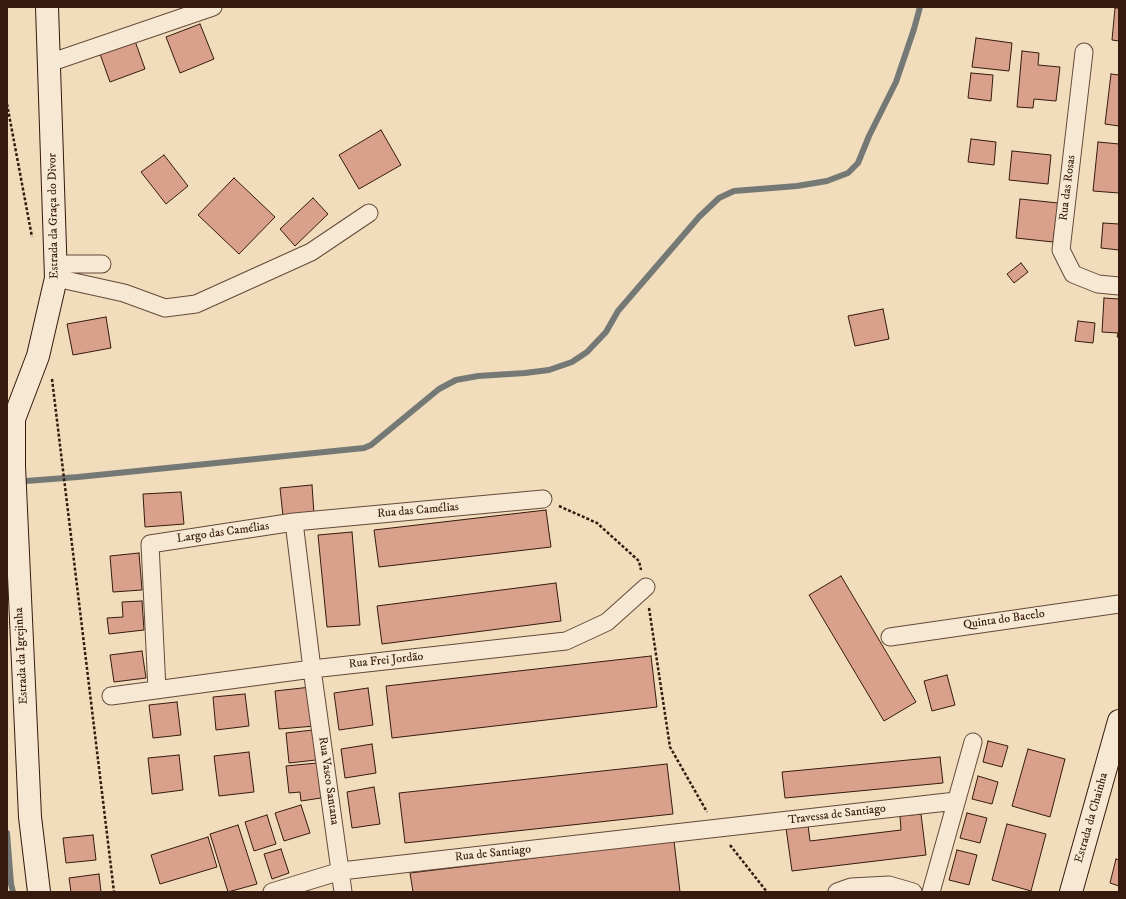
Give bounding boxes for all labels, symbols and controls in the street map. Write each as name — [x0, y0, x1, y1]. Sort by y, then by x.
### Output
street label: Estrada da Graça do Divor — [46, 153, 62, 279]
street label: Rua das Rosas — [1057, 154, 1079, 222]
street label: Rua das Camélias — [377, 500, 459, 522]
street label: Largo das Camélias — [176, 519, 270, 547]
street label: Estrada da Igrejinha — [12, 607, 32, 705]
street label: Quinta do Bacelo — [962, 607, 1046, 633]
street label: Rua Frei Jordão — [348, 650, 424, 672]
street label: Rua Vasco Santana — [315, 736, 341, 826]
street label: Estrada da Chainha — [1072, 771, 1112, 865]
street label: Travessa de Santiago — [787, 802, 887, 828]
street label: Rua de Santiago — [454, 843, 532, 865]

